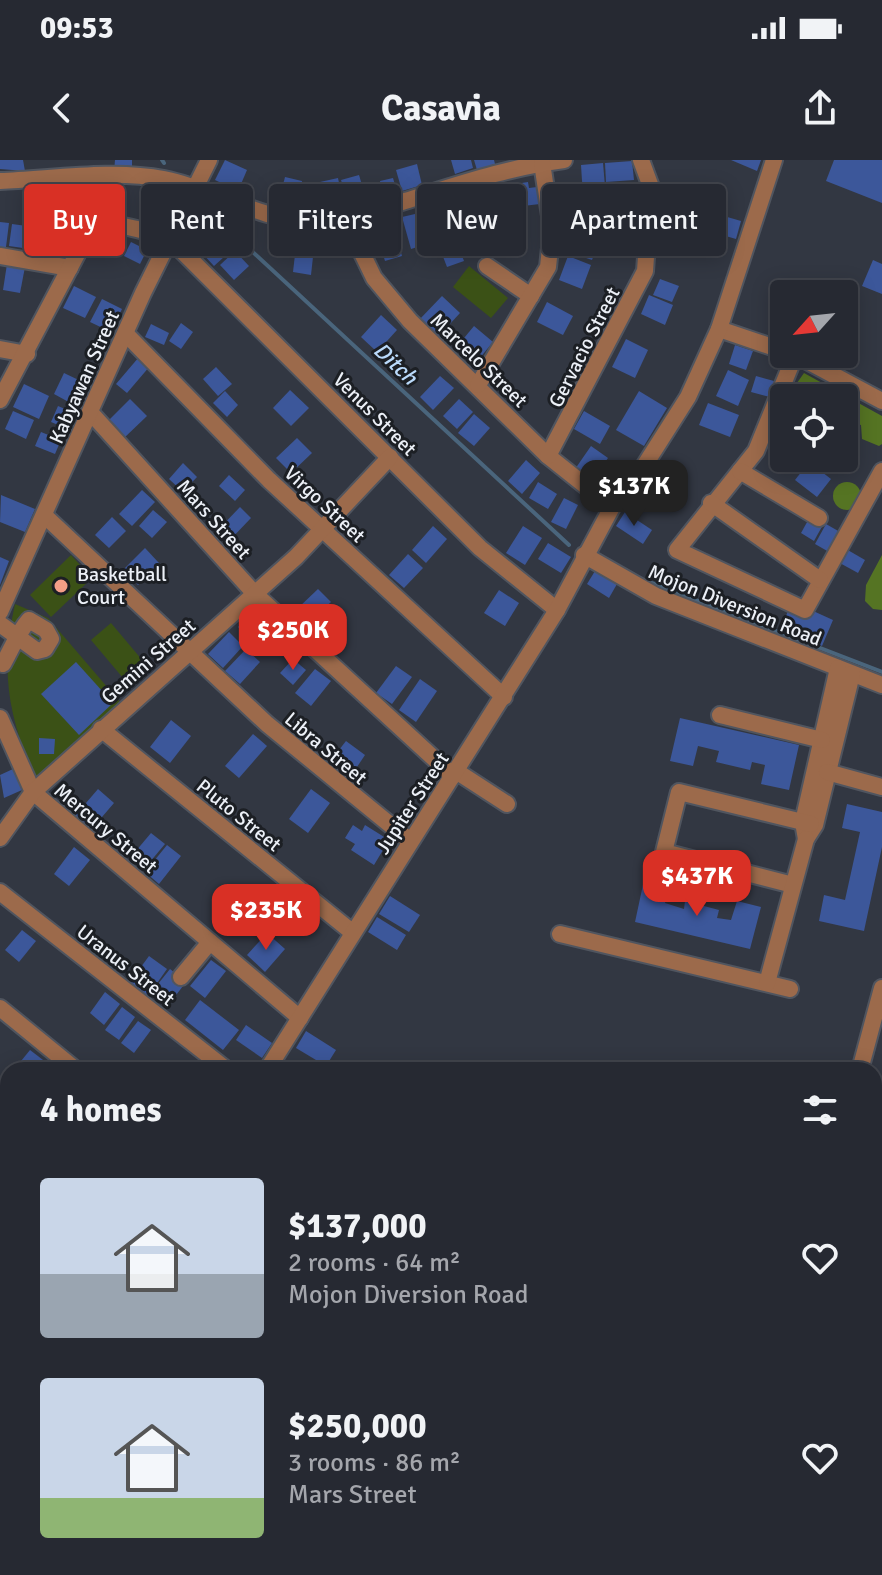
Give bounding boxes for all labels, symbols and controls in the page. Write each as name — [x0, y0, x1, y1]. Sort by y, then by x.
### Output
text: 09:53 — [40, 10, 114, 47]
icon: back — [40, 86, 84, 130]
text: Casavia — [381, 86, 501, 131]
icon: share — [798, 86, 842, 130]
chip: Buy — [24, 184, 125, 256]
chip: Rent — [141, 184, 253, 256]
chip: Filters — [269, 184, 401, 256]
chip: New — [417, 184, 526, 256]
chip: Apartment — [542, 184, 726, 256]
north arrow — [770, 280, 858, 368]
map controls — [770, 280, 858, 472]
street label: Gervacio Street — [543, 283, 626, 412]
street label: Kabyawan Street — [44, 307, 125, 448]
street label: Marcelo Street — [425, 308, 532, 413]
water label: Ditch — [368, 336, 424, 391]
street label: Venus Street — [328, 367, 422, 461]
button: locate — [770, 384, 858, 472]
pin: $137K — [578, 460, 690, 528]
street label: Virgo Street — [279, 461, 370, 548]
text: $137K — [598, 470, 670, 502]
street label: Mars Street — [171, 474, 256, 564]
street label: Mojon Diversion Road — [644, 559, 825, 652]
place label: Basketball Court — [77, 562, 167, 610]
marker: Basketball Court — [52, 577, 70, 595]
pin: $250K — [237, 604, 349, 672]
street label: Gemini Street — [96, 614, 201, 709]
text: $250K — [257, 614, 329, 646]
street label: Libra Street — [279, 707, 372, 790]
street label: Jupiter Street — [370, 748, 455, 859]
street label: Pluto Street — [191, 774, 286, 857]
street label: Mercury Street — [49, 778, 162, 879]
pin: $437K — [641, 850, 753, 918]
text: $437K — [661, 860, 733, 892]
pin: $235K — [210, 884, 322, 952]
text: $235K — [230, 894, 302, 926]
street label: Uranus Street — [72, 919, 180, 1012]
icon: filters — [798, 1088, 842, 1132]
text: 4 homes — [40, 1089, 161, 1131]
text: $137,000 — [288, 1205, 427, 1247]
icon: home — [104, 1210, 200, 1306]
icon: heart — [798, 1236, 842, 1280]
text: 2 rooms · 64 m² — [288, 1247, 461, 1279]
text: Mojon Diversion Road — [288, 1279, 528, 1311]
text: $250,000 — [288, 1405, 427, 1447]
icon: home — [104, 1410, 200, 1506]
icon: heart — [798, 1436, 842, 1480]
text: 3 rooms · 86 m² — [288, 1447, 461, 1479]
text: Mars Street — [288, 1479, 417, 1511]

